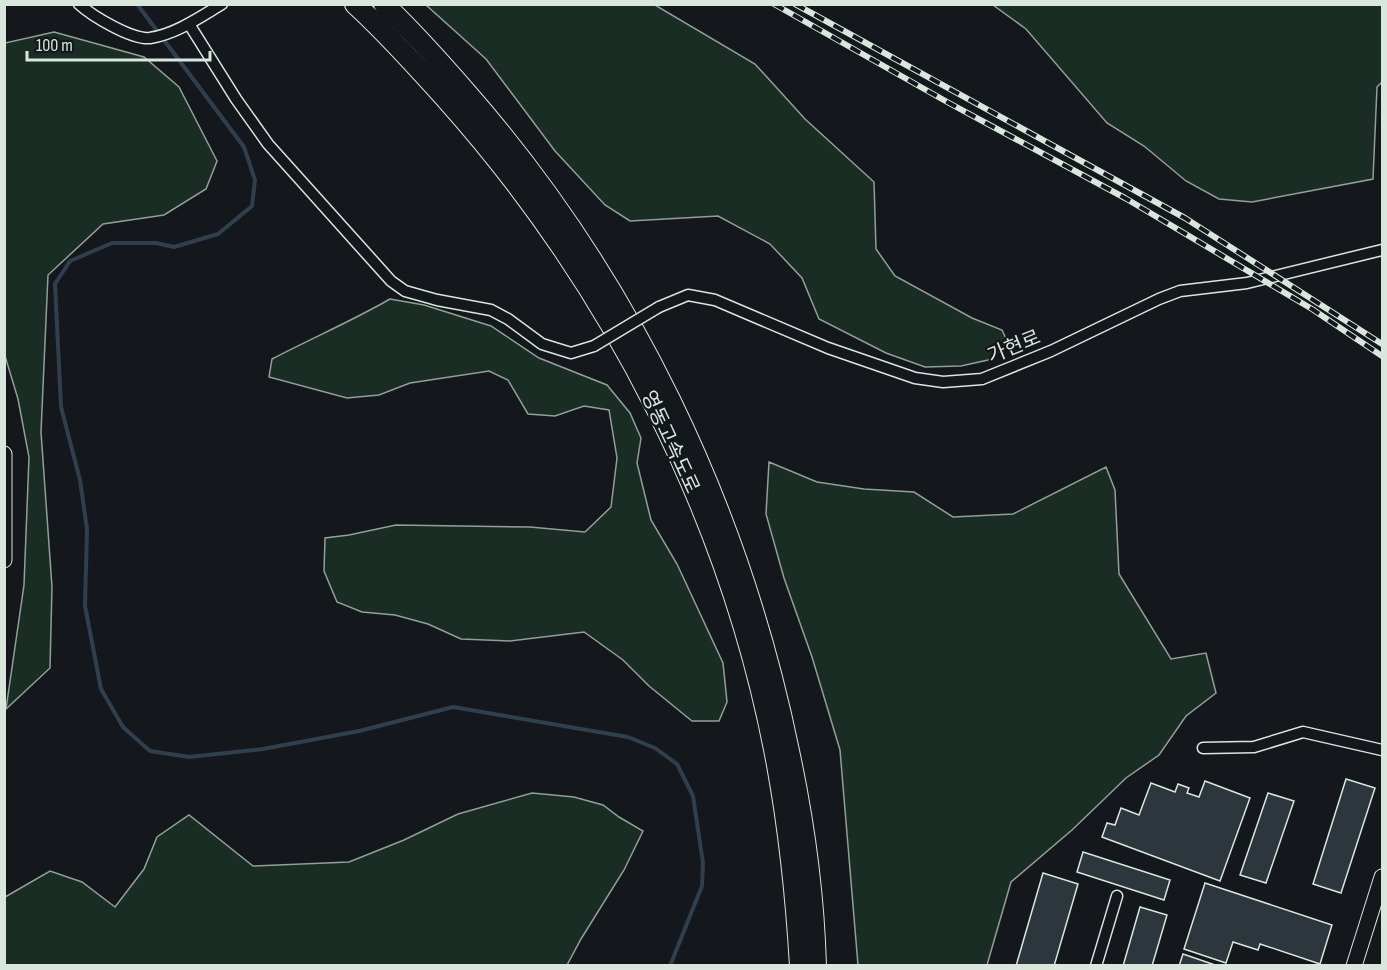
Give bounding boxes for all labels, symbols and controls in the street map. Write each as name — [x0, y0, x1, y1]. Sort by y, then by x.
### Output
scale bar — [27, 24, 210, 62]
text: 100 m — [36, 35, 73, 56]
street label: 가현로 — [984, 326, 1044, 368]
street label: 영동고속도로 — [636, 387, 704, 497]

